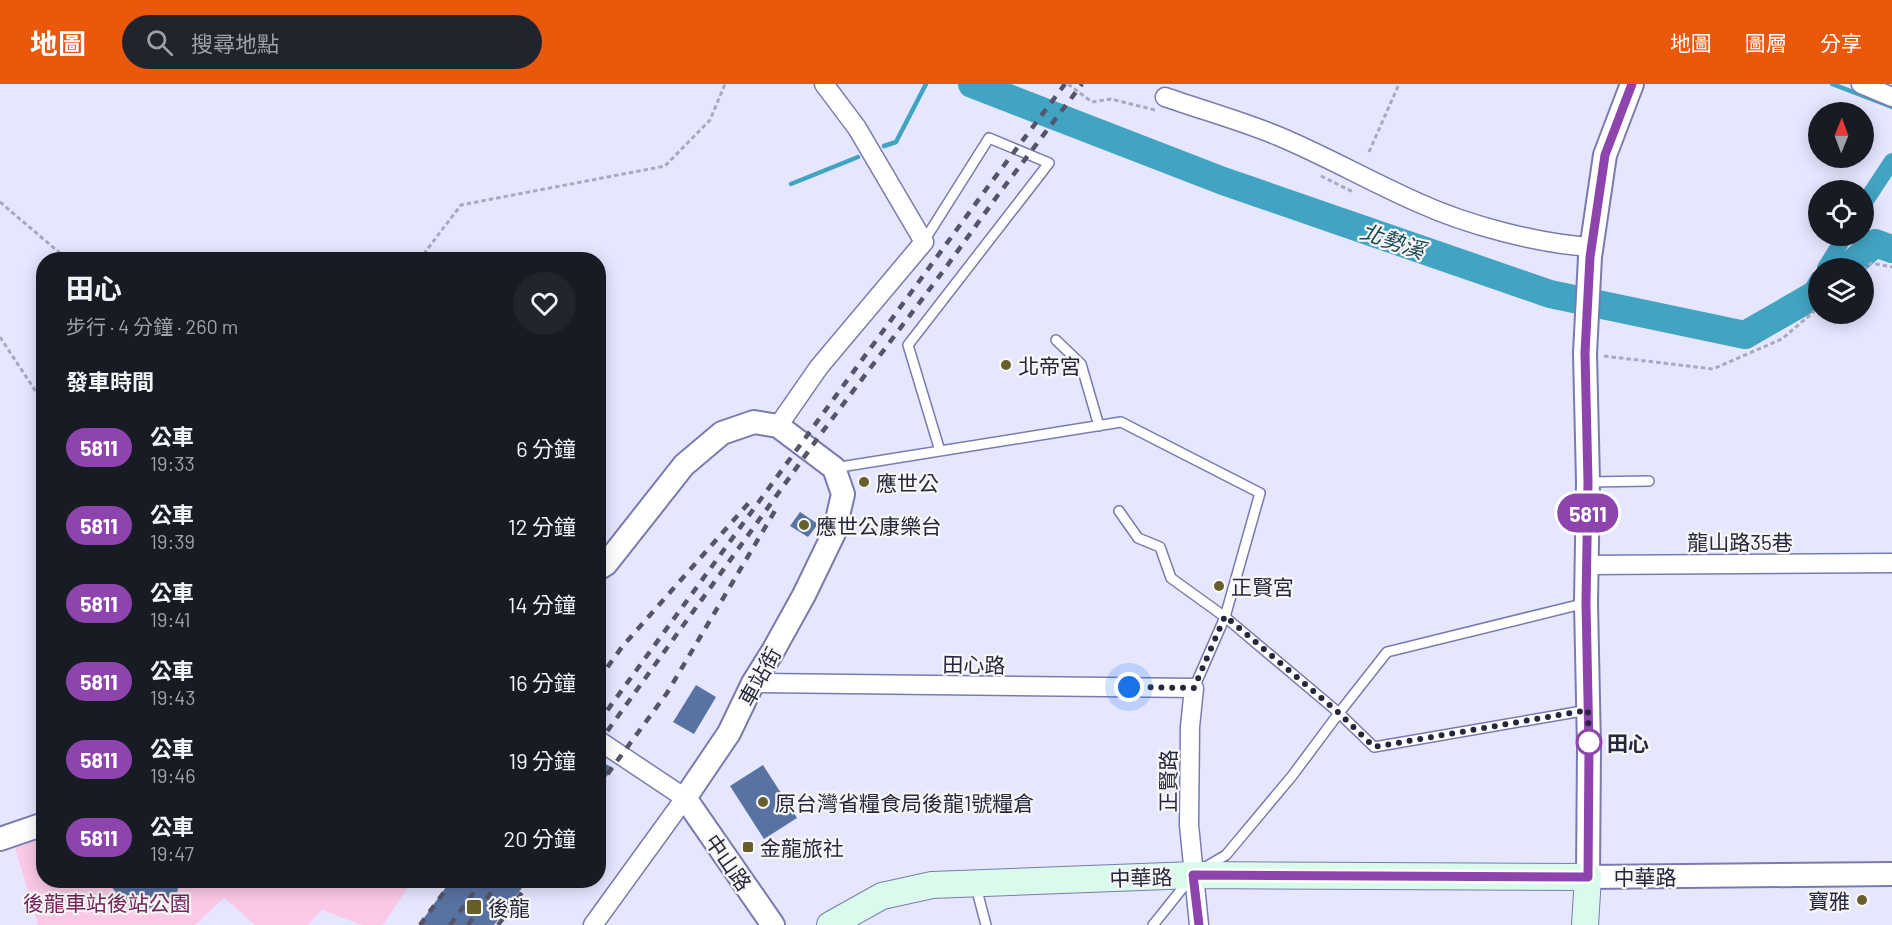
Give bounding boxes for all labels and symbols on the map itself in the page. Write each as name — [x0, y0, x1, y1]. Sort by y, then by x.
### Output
north arrow — [1808, 102, 1874, 168]
water label: 北勢溪 — [1358, 217, 1431, 264]
place label: 北帝宮 — [1018, 353, 1081, 378]
marker: 北帝宮 — [999, 358, 1013, 372]
place label: 應世公 — [876, 470, 939, 495]
marker: 應世公 — [857, 475, 871, 489]
line badge: 5811 — [1546, 494, 1630, 532]
place label: 應世公康樂台 — [816, 513, 942, 538]
marker: 應世公康樂台 — [797, 518, 811, 532]
street label: 龍山路35巷 — [1687, 529, 1793, 554]
place label: 正賢宮 — [1231, 574, 1294, 599]
marker: 正賢宮 — [1212, 579, 1226, 593]
street label: 車站街 — [733, 642, 785, 710]
street label: 田心路 — [942, 651, 1006, 677]
your location — [1114, 672, 1144, 702]
marker: 田心 — [1576, 729, 1602, 755]
place label: 田心 — [1607, 730, 1649, 755]
street label: 正賢路 — [1155, 750, 1180, 813]
place label: 原台灣省糧食局後龍1號糧倉 — [775, 790, 1034, 815]
marker: 原台灣省糧食局後龍1號糧倉 — [756, 795, 770, 809]
street label: 中山路 — [701, 829, 757, 895]
place label: 金龍旅社 — [760, 835, 844, 860]
marker: 金龍旅社 — [741, 840, 755, 854]
street label: 中華路 — [1109, 863, 1173, 891]
street label: 中華路 — [1614, 864, 1677, 889]
place label: 寶雅 — [1808, 888, 1850, 913]
park label: 後龍車站後站公園 — [23, 890, 191, 915]
marker: 寶雅 — [1855, 893, 1869, 907]
place label: 後龍 — [488, 895, 530, 920]
marker: 後龍 — [465, 898, 483, 916]

